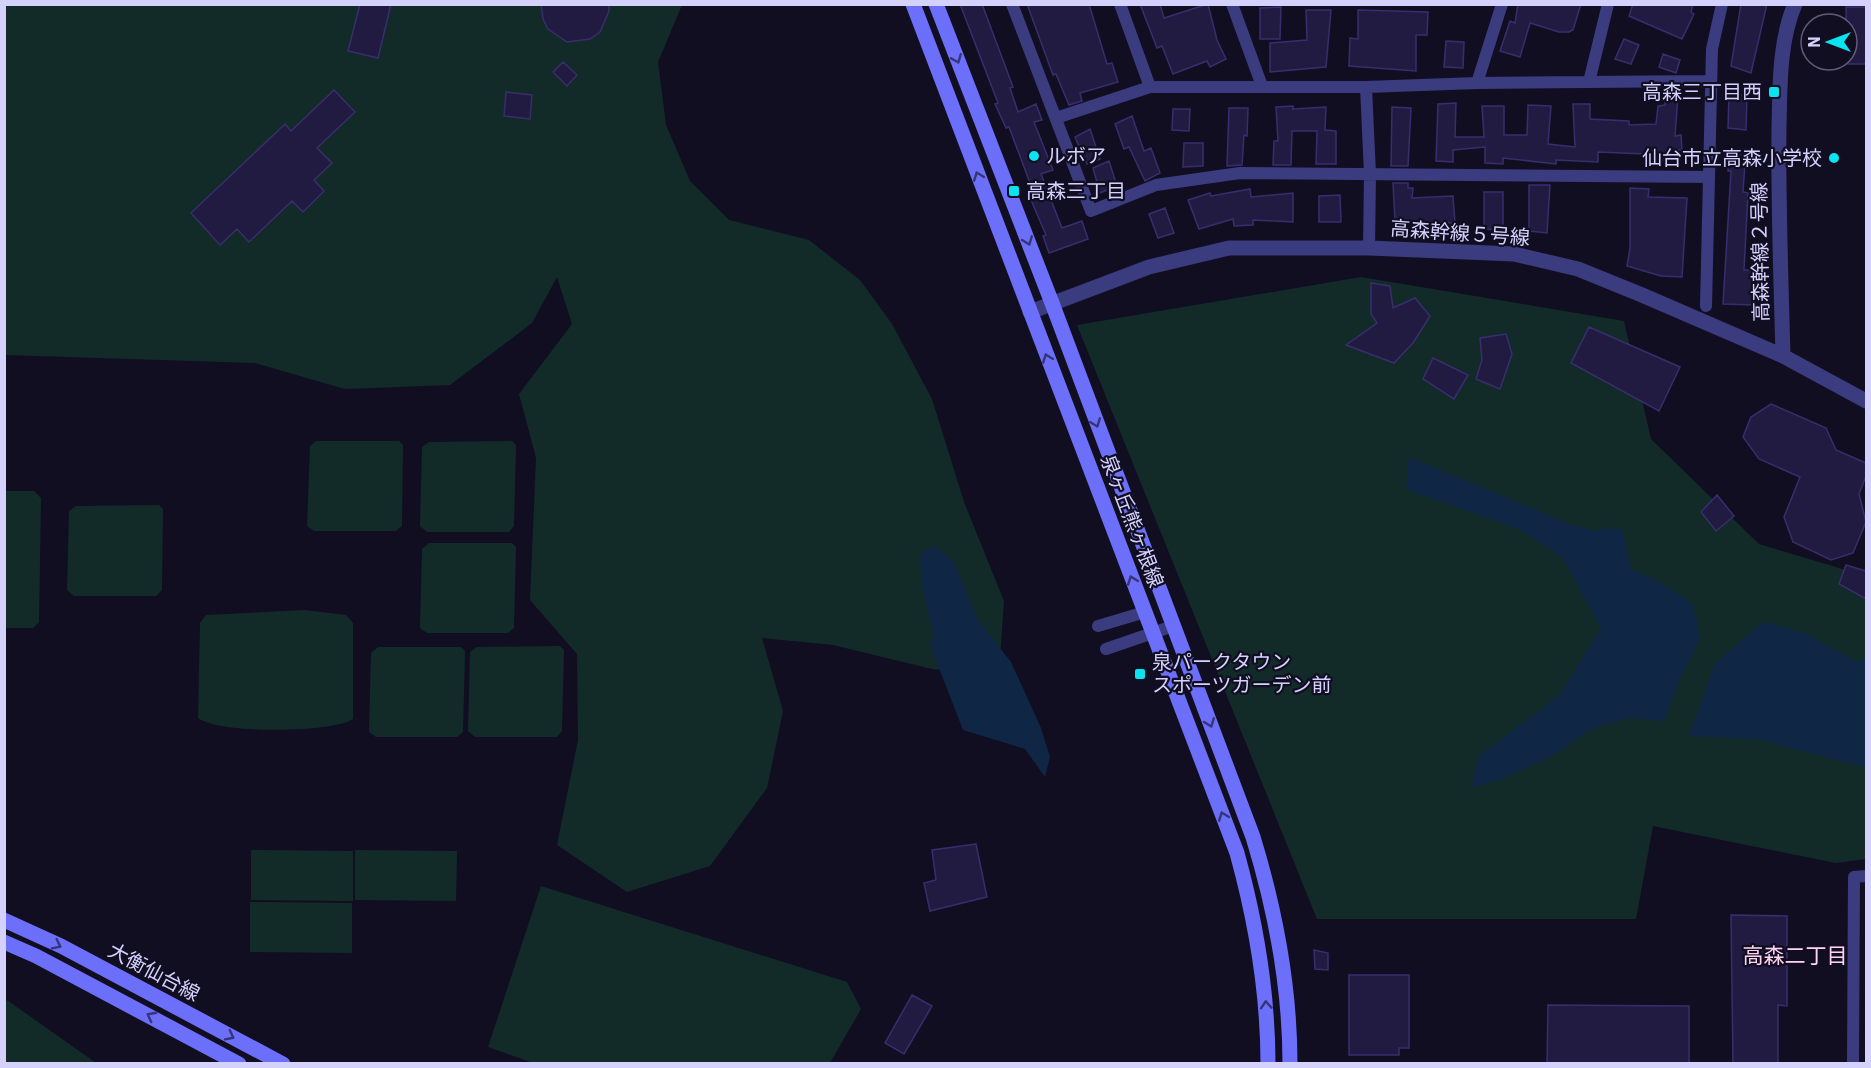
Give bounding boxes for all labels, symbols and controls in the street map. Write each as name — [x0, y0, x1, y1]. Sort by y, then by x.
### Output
north arrow — [1799, 12, 1859, 72]
text: N — [1804, 36, 1824, 48]
one-way arrow — [950, 53, 962, 64]
place label: 高森三丁目西 — [1642, 78, 1762, 105]
marker: 高森三丁目西 — [1767, 85, 1781, 99]
place label: ルボア — [1046, 142, 1106, 169]
place label: 仙台市立高森小学校 — [1642, 144, 1822, 171]
marker: ルボア — [1027, 149, 1041, 163]
marker: 仙台市立高森小学校 — [1827, 151, 1841, 165]
one-way arrow — [973, 171, 985, 182]
place label: 高森三丁目 — [1026, 177, 1126, 204]
street label: 高森幹線２号線 — [1745, 182, 1774, 322]
marker: 高森三丁目 — [1007, 184, 1021, 198]
street label: 高森幹線５号線 — [1389, 214, 1531, 251]
one-way arrow — [1021, 234, 1033, 245]
one-way arrow — [1042, 353, 1055, 364]
one-way arrow — [1089, 417, 1101, 428]
street label: 泉ヶ丘熊ヶ根線 — [1095, 451, 1170, 591]
one-way arrow — [1127, 575, 1139, 586]
place label: 泉パークタウン スポーツガーデン前 — [1152, 648, 1332, 698]
marker: 泉パークタウン スポーツガーデン前 — [1133, 667, 1147, 681]
one-way arrow — [1203, 718, 1216, 728]
one-way arrow — [1218, 811, 1230, 822]
street label: 大衡仙台線 — [104, 936, 205, 1007]
one-way arrow — [51, 938, 62, 949]
district label: 高森二丁目 — [1743, 941, 1848, 969]
one-way arrow — [1259, 1001, 1272, 1010]
one-way arrow — [146, 1012, 157, 1024]
one-way arrow — [223, 1029, 234, 1040]

